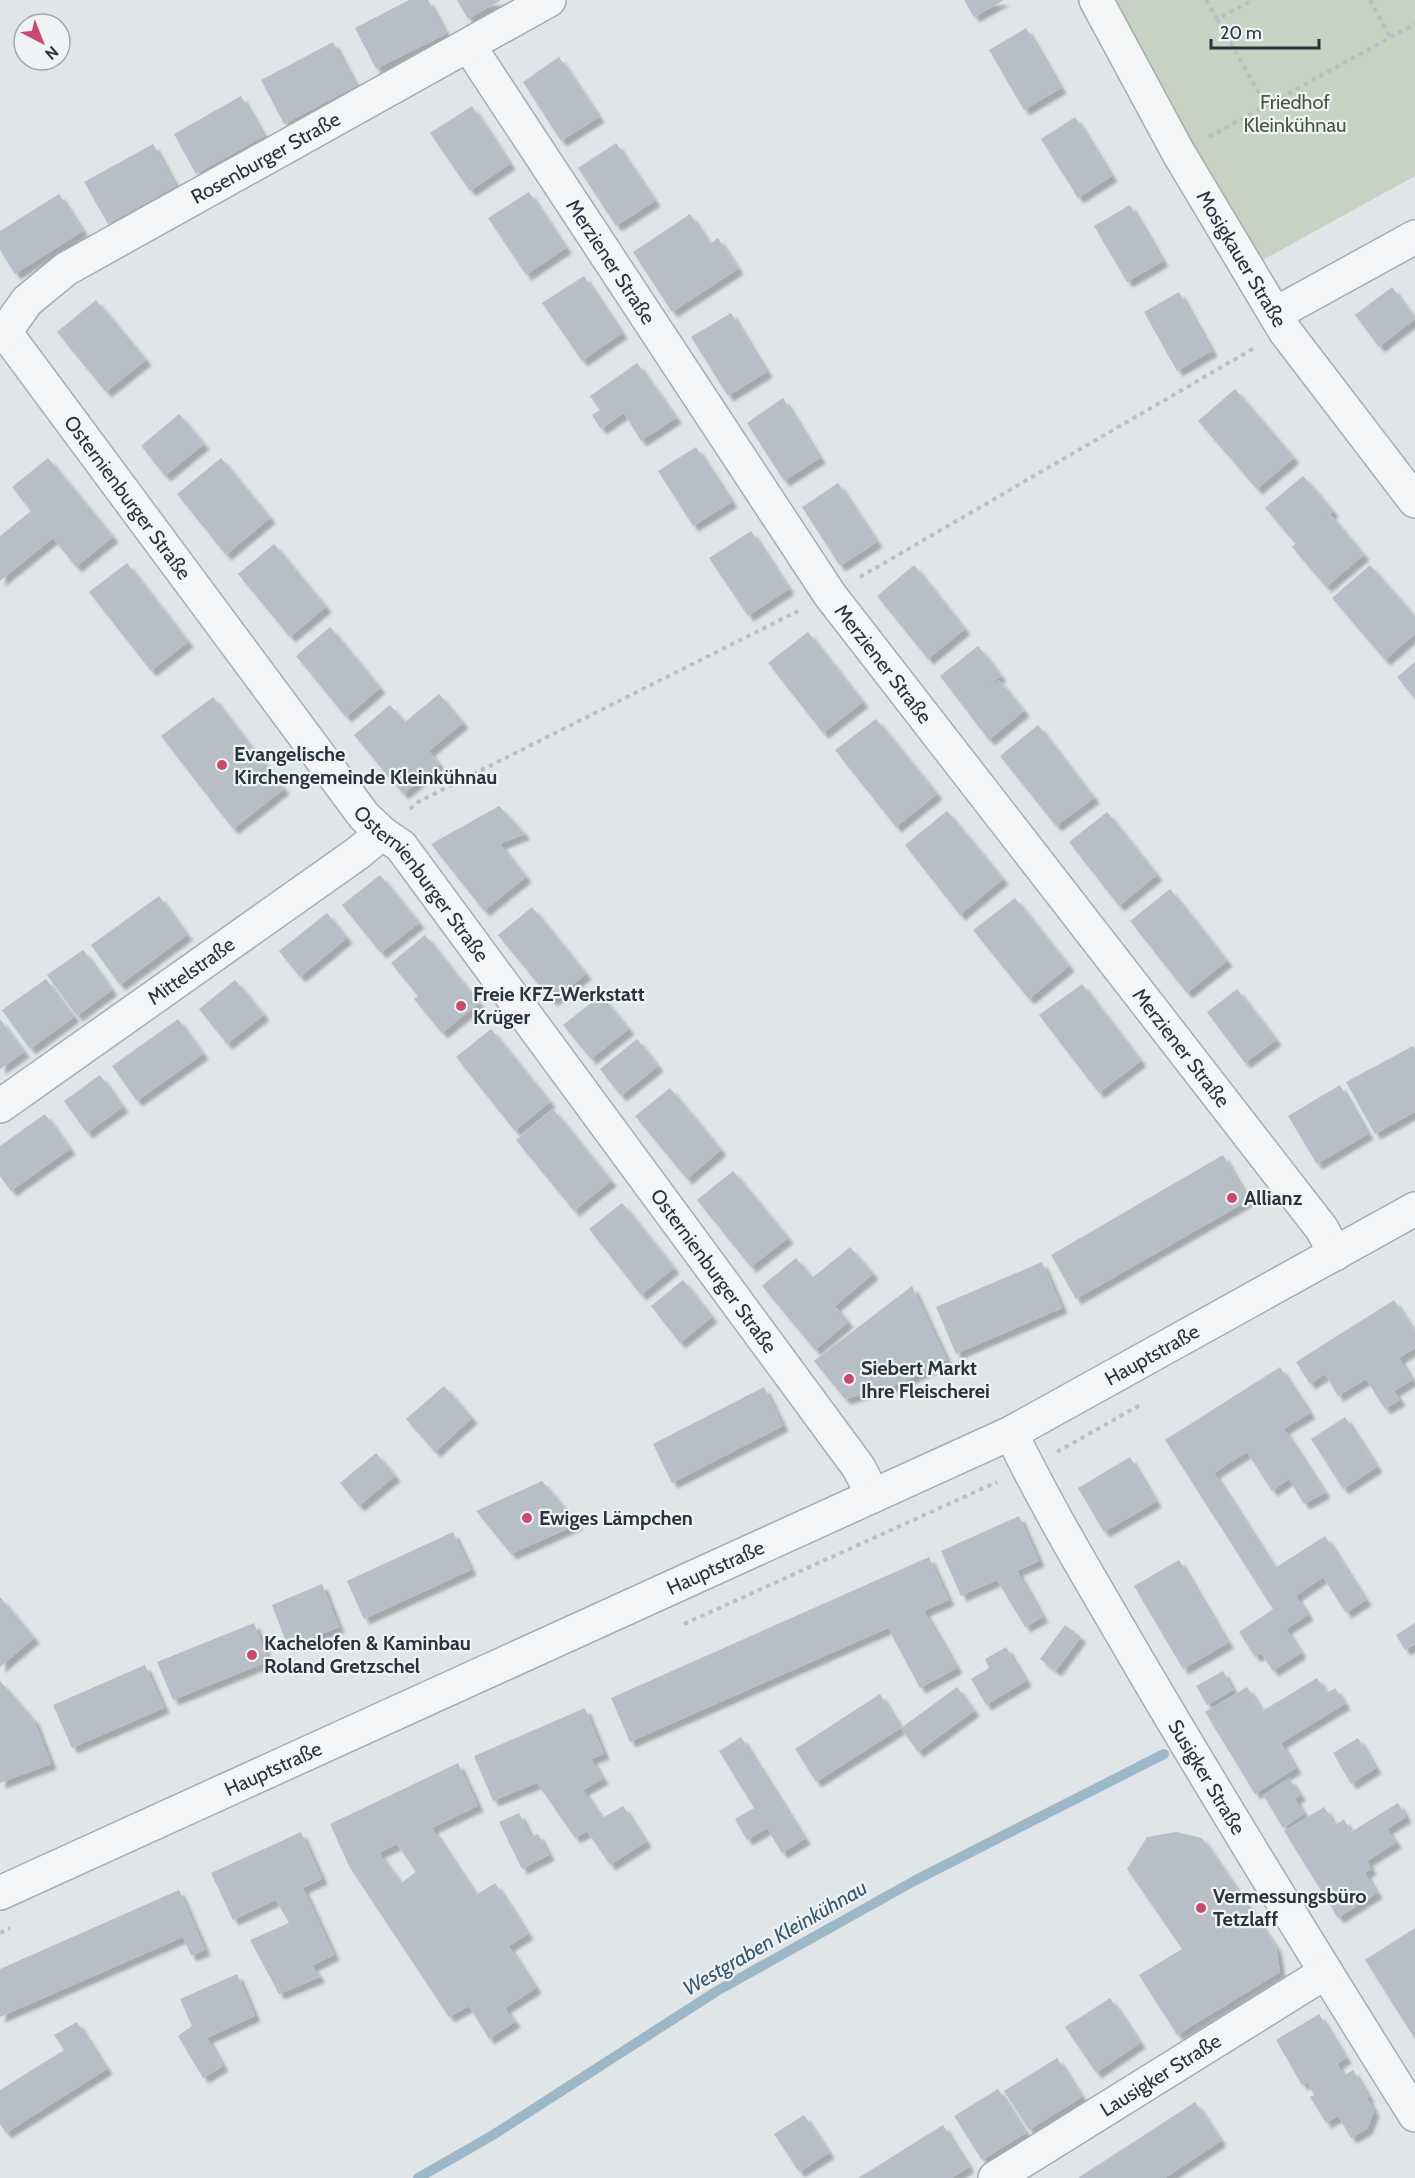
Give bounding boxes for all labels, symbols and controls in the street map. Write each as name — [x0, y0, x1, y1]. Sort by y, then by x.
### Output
north arrow — [12, 12, 72, 72]
scale bar — [1211, 12, 1319, 50]
text: 20 m — [1220, 22, 1262, 44]
text: N — [41, 42, 62, 64]
park label: Friedhof Kleinkühnau — [1243, 90, 1347, 137]
street label: Rosenburger Straße — [187, 107, 344, 209]
street label: Mosigkauer Straße — [1192, 186, 1292, 331]
street label: Merziener Straße — [561, 195, 660, 328]
street label: Osternienburger Straße — [59, 411, 196, 584]
street label: Merziener Straße — [830, 599, 937, 728]
place label: Evangelische Kirchengemeinde Kleinkühnau — [234, 742, 497, 789]
marker: Evangelische Kirchengemeinde Kleinkühnau — [215, 758, 229, 772]
street label: Osternienburger Straße — [349, 801, 494, 966]
street label: Mittelstraße — [143, 932, 239, 1010]
place label: Freie KFZ-Werkstatt Krüger — [473, 982, 645, 1029]
street label: Merziener Straße — [1128, 983, 1235, 1112]
marker: Freie KFZ-Werkstatt Krüger — [454, 999, 468, 1013]
street label: Osternienburger Straße — [645, 1184, 782, 1358]
place label: Allianz — [1244, 1186, 1303, 1210]
marker: Allianz — [1225, 1191, 1239, 1205]
street label: Hauptstraße — [1101, 1319, 1203, 1391]
place label: Siebert Markt Ihre Fleischerei — [861, 1356, 990, 1403]
marker: Siebert Markt Ihre Fleischerei — [842, 1372, 856, 1386]
place label: Ewiges Lämpchen — [539, 1506, 693, 1530]
marker: Ewiges Lämpchen — [520, 1511, 534, 1525]
street label: Hauptstraße — [663, 1535, 768, 1600]
place label: Kachelofen & Kaminbau Roland Gretzschel — [264, 1631, 471, 1678]
marker: Kachelofen & Kaminbau Roland Gretzschel — [245, 1648, 259, 1662]
street label: Susigker Straße — [1163, 1715, 1251, 1839]
street label: Hauptstraße — [221, 1736, 325, 1801]
water label: Westgraben Kleinkühnau — [678, 1875, 871, 2001]
place label: Vermessungsbüro Tetzlaff — [1213, 1884, 1367, 1931]
marker: Vermessungsbüro Tetzlaff — [1194, 1901, 1208, 1915]
street label: Lausigker Straße — [1096, 2028, 1225, 2122]

